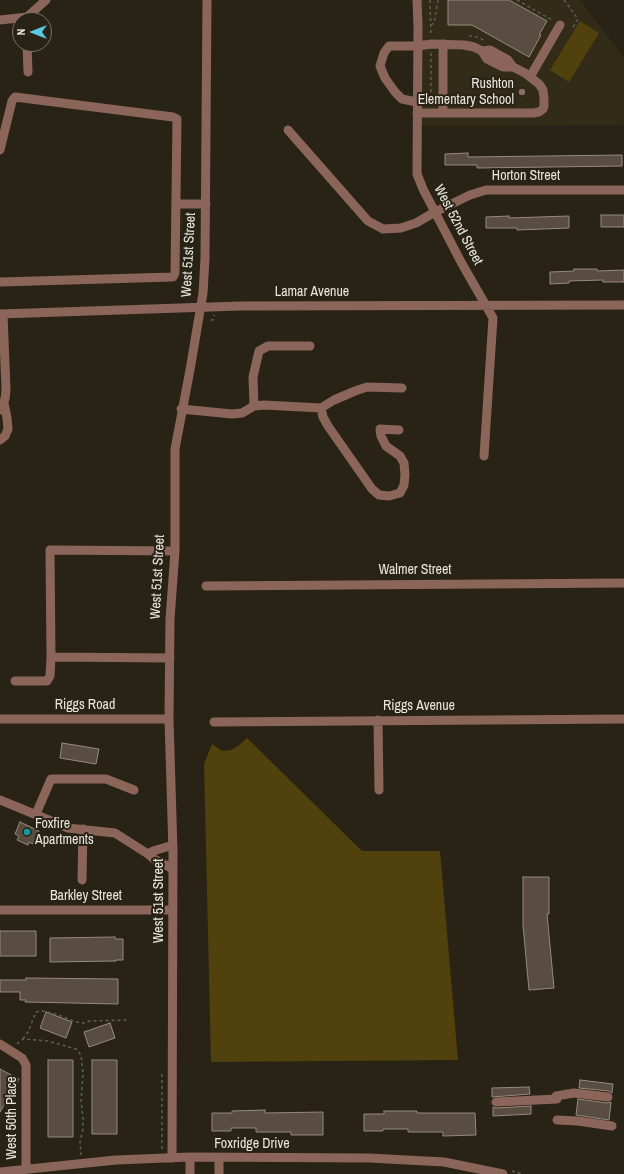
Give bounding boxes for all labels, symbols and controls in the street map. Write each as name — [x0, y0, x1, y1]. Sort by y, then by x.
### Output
north arrow — [12, 12, 52, 52]
text: N — [14, 29, 28, 35]
place label: Rushton Elementary School — [418, 76, 514, 108]
marker: Rushton Elementary School — [517, 87, 527, 97]
street label: Horton Street — [492, 168, 560, 184]
street label: West 52nd Street — [430, 182, 486, 268]
street label: West 51st Street — [178, 212, 200, 298]
street label: Lamar Avenue — [275, 284, 349, 300]
street label: West 51st Street — [147, 534, 169, 620]
street label: Walmer Street — [379, 562, 451, 578]
street label: Riggs Road — [55, 697, 115, 713]
street label: Riggs Avenue — [383, 698, 455, 714]
place label: Foxfire Apartments — [35, 816, 94, 848]
marker: Foxfire Apartments — [22, 827, 32, 837]
street label: West 51st Street — [151, 859, 167, 943]
street label: Barkley Street — [50, 888, 122, 904]
street label: West 50th Place — [4, 1076, 20, 1160]
street label: Foxridge Drive — [214, 1136, 290, 1152]

